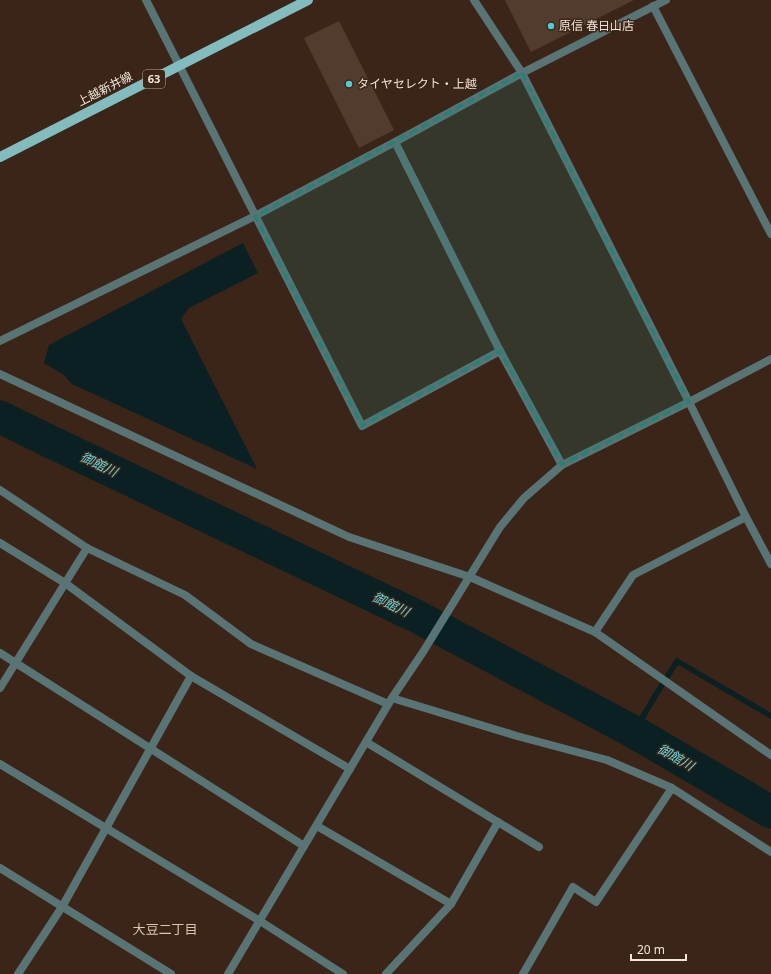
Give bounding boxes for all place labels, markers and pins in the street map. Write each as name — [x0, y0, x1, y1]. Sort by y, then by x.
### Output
place label: 原信 春日山店 — [559, 17, 634, 34]
marker: 原信 春日山店 — [546, 21, 556, 31]
place label: タイヤセレクト・上越 — [357, 75, 477, 92]
marker: タイヤセレクト・上越 — [344, 79, 354, 89]

